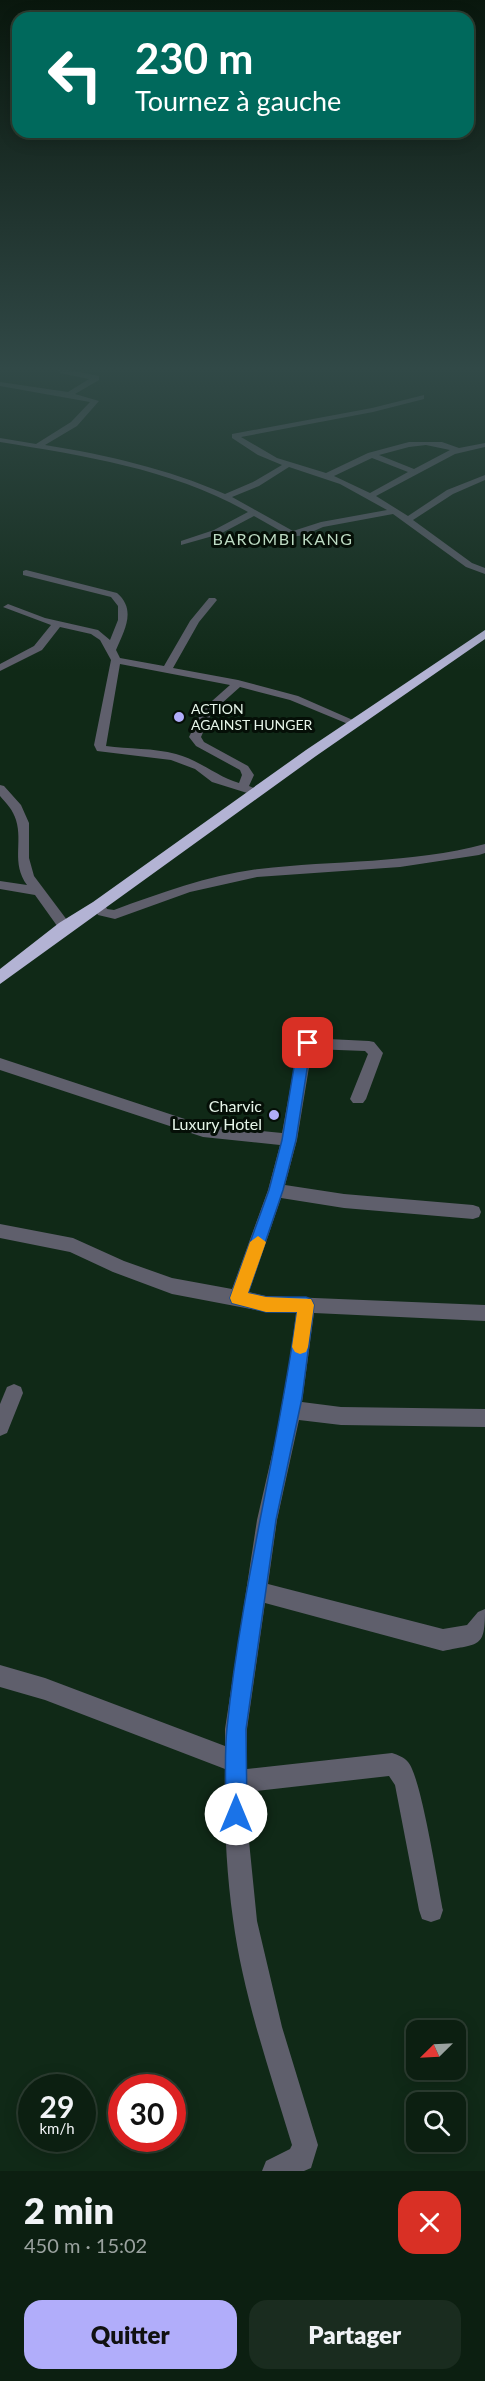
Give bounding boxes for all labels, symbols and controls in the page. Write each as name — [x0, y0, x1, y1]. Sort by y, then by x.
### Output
text: 230 m — [135, 33, 253, 83]
icon: left — [36, 36, 114, 114]
text: Tournez à gauche — [135, 84, 341, 117]
district label: BAROMBI KANG — [213, 529, 353, 548]
place label: ACTION AGAINST HUNGER — [191, 700, 312, 733]
marker: ACTION AGAINST HUNGER — [172, 710, 186, 724]
pin — [282, 1017, 333, 1068]
icon: arrive — [291, 1026, 324, 1059]
place label: Charvic Luxury Hotel — [172, 1096, 262, 1133]
marker: Charvic Luxury Hotel — [267, 1108, 281, 1122]
position arrow — [204, 1782, 268, 1846]
north arrow — [406, 2020, 466, 2080]
map controls — [406, 2020, 466, 2152]
speed limit sign: 30 — [108, 2074, 186, 2152]
text: 29 — [40, 2088, 74, 2124]
button: search — [406, 2092, 466, 2152]
text: km/h — [39, 2119, 75, 2137]
text: 2 min — [24, 2188, 114, 2232]
button: close — [398, 2191, 461, 2254]
text: 450 m · 15:02 — [24, 2233, 147, 2257]
button: Quitter — [24, 2300, 237, 2369]
button: Partager — [249, 2300, 461, 2369]

